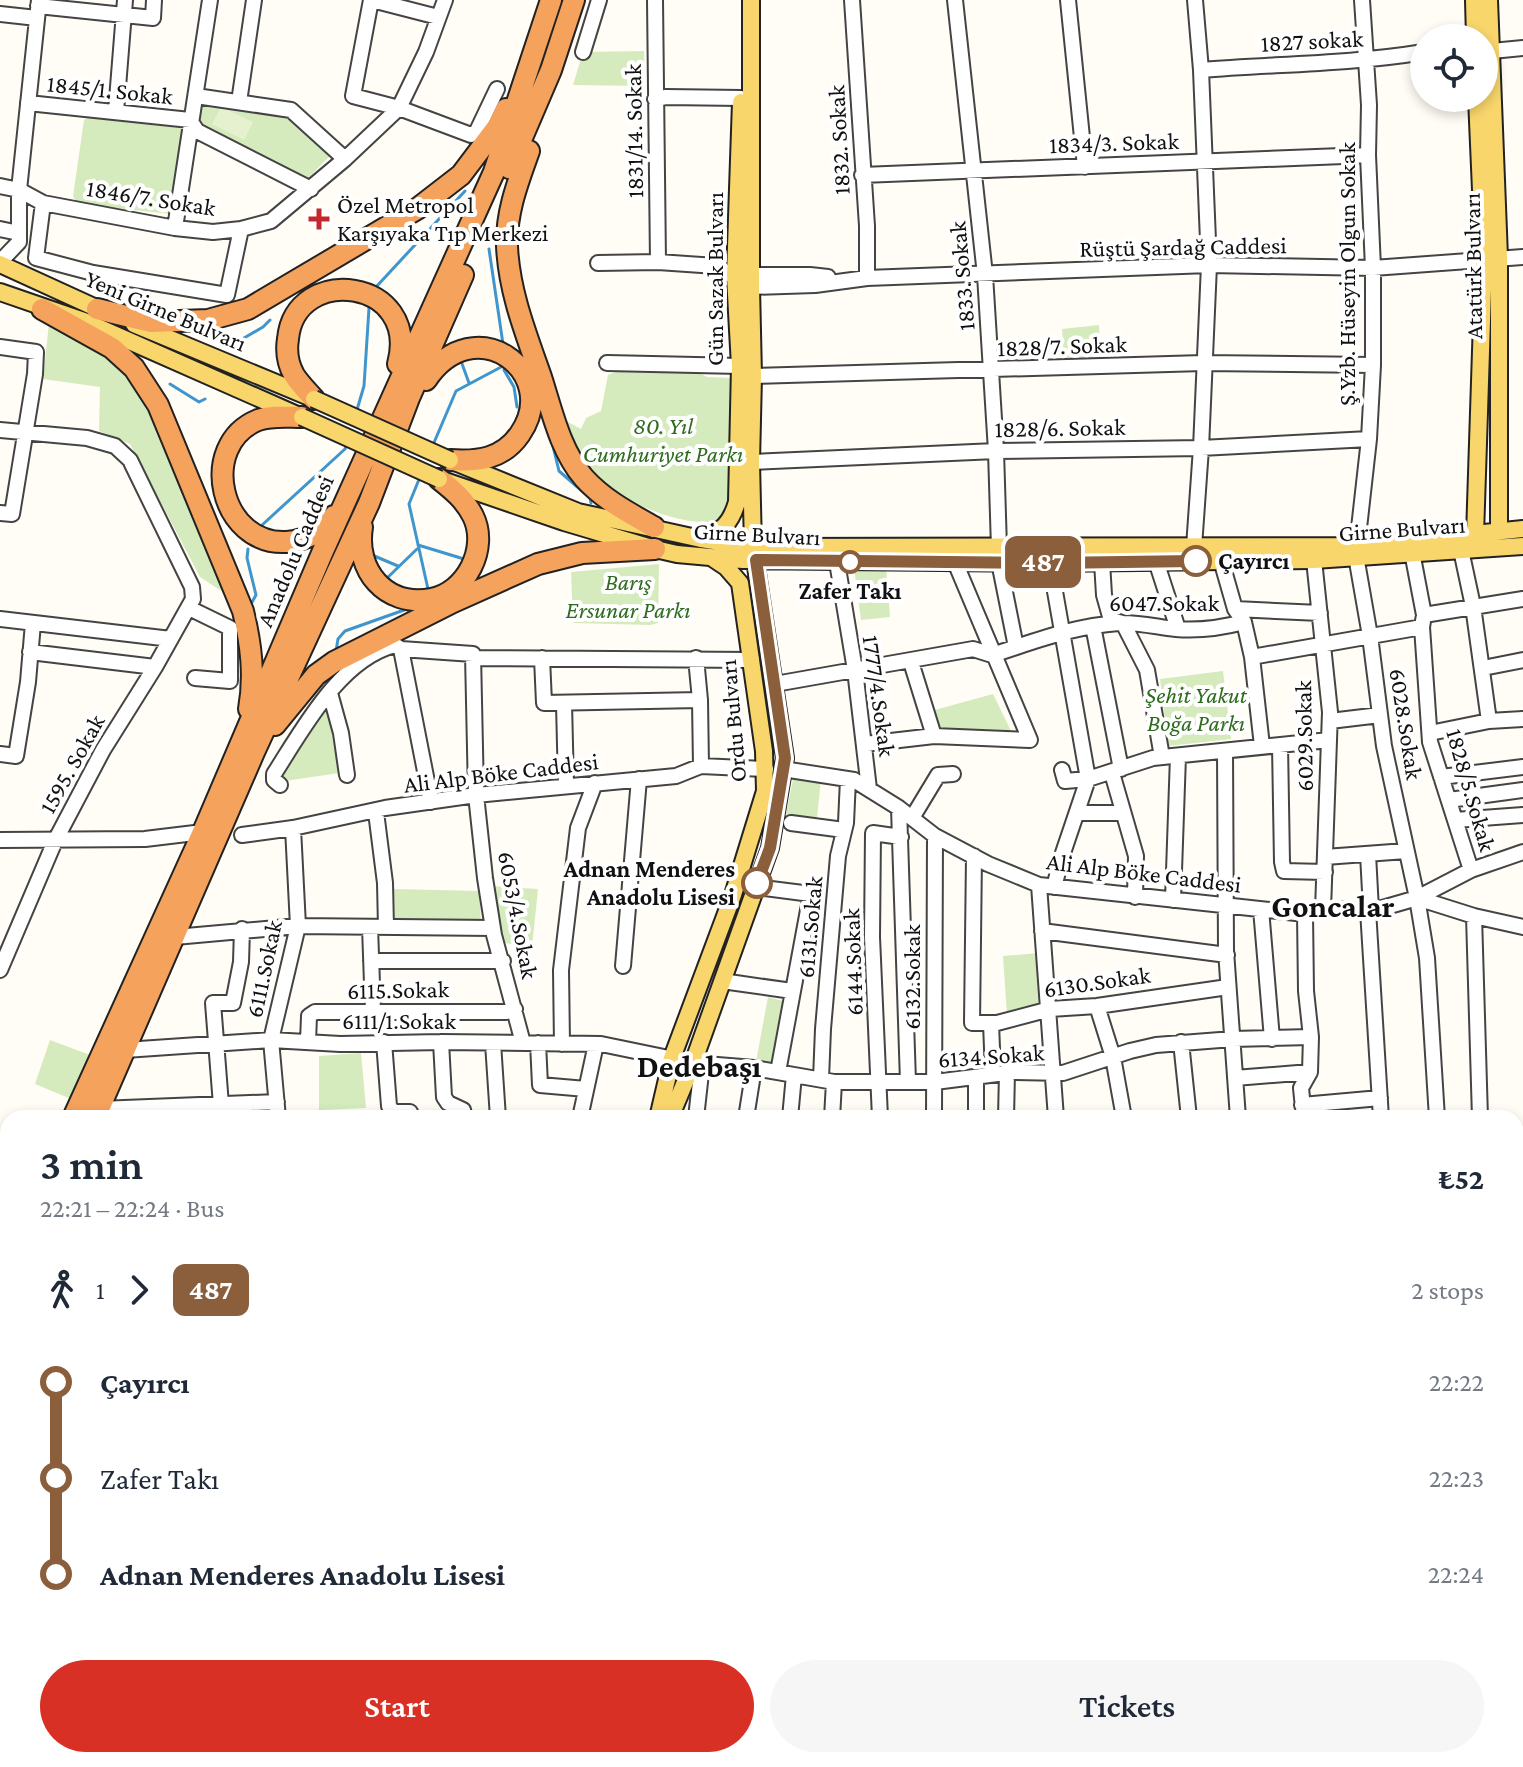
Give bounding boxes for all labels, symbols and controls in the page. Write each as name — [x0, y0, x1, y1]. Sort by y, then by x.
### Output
street label: 1827 sokak — [1260, 24, 1364, 57]
map controls — [1410, 24, 1498, 112]
button: locate — [1410, 24, 1498, 112]
street label: 1831/14. Sokak — [619, 63, 648, 198]
street label: 1845/1. Sokak — [46, 69, 175, 110]
street label: 1832. Sokak — [822, 84, 855, 196]
street label: 1834/3. Sokak — [1049, 127, 1180, 158]
street label: Ş.Yzb. Hüseyin Olgun Sokak — [1333, 141, 1360, 406]
street label: 1846/7. Sokak — [85, 174, 218, 221]
place label: Özel Metropol Karşıyaka Tıp Merkezi — [337, 191, 548, 246]
street label: Gün Sazak Bulvarı — [701, 192, 728, 366]
street label: Atatürk Bulvarı — [1458, 193, 1487, 339]
marker: Özel Metropol Karşıyaka Tıp Merkezi — [308, 208, 330, 230]
street label: 1833. Sokak — [943, 220, 980, 332]
street label: Rüştü Şardağ Caddesi — [1079, 231, 1287, 262]
street label: Yeni Girne Bulvarı — [82, 264, 251, 357]
street label: 1828/7. Sokak — [997, 330, 1128, 361]
park label: 80. Yıl Cumhuriyet Parkı — [583, 412, 743, 467]
street label: 1828/6. Sokak — [994, 413, 1126, 442]
street label: Anadolu Caddesi — [250, 471, 339, 631]
street label: Girne Bulvarı — [1338, 511, 1466, 546]
street label: Girne Bulvarı — [693, 517, 821, 550]
line badge: 487 — [997, 536, 1089, 588]
text: 487 — [1021, 546, 1065, 577]
marker: Çayırcı — [1181, 546, 1211, 576]
place label: Çayırcı — [1218, 547, 1290, 574]
marker: Zafer Takı — [839, 551, 861, 573]
park label: Barış Ersunar Parkı — [566, 568, 690, 623]
place label: Zafer Takı — [799, 577, 901, 604]
street label: 6047.Sokak — [1109, 589, 1220, 616]
street label: 1777/4.Sokak — [858, 634, 901, 759]
street label: Ordu Bulvarı — [714, 659, 751, 783]
street label: 6028.Sokak — [1384, 666, 1429, 782]
street label: 6029.Sokak — [1289, 680, 1318, 792]
park label: Şehit Yakut Boğa Parkı — [1145, 681, 1248, 736]
street label: 1595. Sokak — [33, 709, 110, 818]
street label: 1828/5.Sokak — [1441, 725, 1502, 855]
street label: Ali Alp Böke Caddesi — [402, 747, 600, 798]
street label: Ali Alp Böke Caddesi — [1045, 847, 1243, 898]
street label: 6053/4.Sokak — [493, 849, 544, 982]
place label: Adnan Menderes Anadolu Lisesi — [563, 855, 735, 910]
marker: Adnan Menderes Anadolu Lisesi — [742, 868, 772, 898]
street label: 6131.Sokak — [792, 874, 827, 979]
district label: Goncalar — [1271, 888, 1395, 924]
street label: 6144.Sokak — [837, 907, 868, 1016]
street label: 6111.Sokak — [240, 917, 287, 1020]
street label: 6132.Sokak — [898, 924, 925, 1030]
street label: 6130.Sokak — [1042, 961, 1152, 1002]
street label: 6115.Sokak — [347, 975, 450, 1004]
street label: 6111/1.Sokak — [342, 1007, 456, 1034]
street label: 6134.Sokak — [937, 1038, 1046, 1073]
district label: Dedebaşı — [637, 1048, 761, 1084]
text: 3 min — [40, 1140, 143, 1188]
text: ₺52 — [1439, 1162, 1484, 1195]
text: 22:21 – 22:24 · Bus — [40, 1194, 225, 1223]
icon: walk — [40, 1268, 84, 1312]
icon: forward — [117, 1268, 161, 1312]
text: 487 — [189, 1274, 233, 1305]
text: 1 — [96, 1276, 105, 1305]
text: 2 stops — [1411, 1276, 1484, 1305]
text: Çayırcı — [100, 1366, 189, 1399]
text: 22:22 — [1429, 1368, 1484, 1397]
text: Zafer Takı — [100, 1462, 219, 1495]
text: 22:23 — [1429, 1464, 1484, 1493]
text: Adnan Menderes Anadolu Lisesi — [100, 1558, 505, 1591]
text: 22:24 — [1428, 1560, 1484, 1589]
button: Start — [40, 1660, 754, 1752]
button: Tickets — [770, 1660, 1484, 1752]

